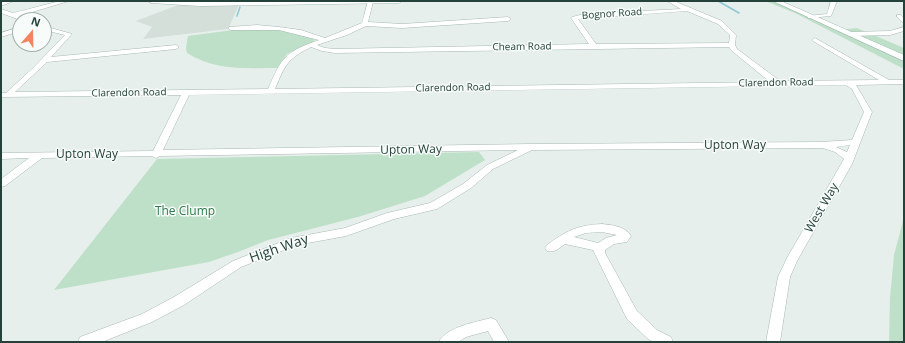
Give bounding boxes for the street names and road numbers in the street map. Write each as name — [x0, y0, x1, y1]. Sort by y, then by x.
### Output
street label: Bognor Road — [581, 6, 643, 22]
street label: Cheam Road — [492, 40, 552, 54]
street label: Clarendon Road — [738, 76, 814, 90]
street label: Clarendon Road — [415, 81, 491, 95]
street label: Clarendon Road — [91, 86, 167, 100]
street label: Upton Way — [704, 139, 766, 153]
street label: Upton Way — [380, 142, 442, 158]
street label: Upton Way — [56, 148, 118, 162]
street label: West Way — [802, 181, 842, 235]
street label: High Way — [247, 231, 311, 267]

